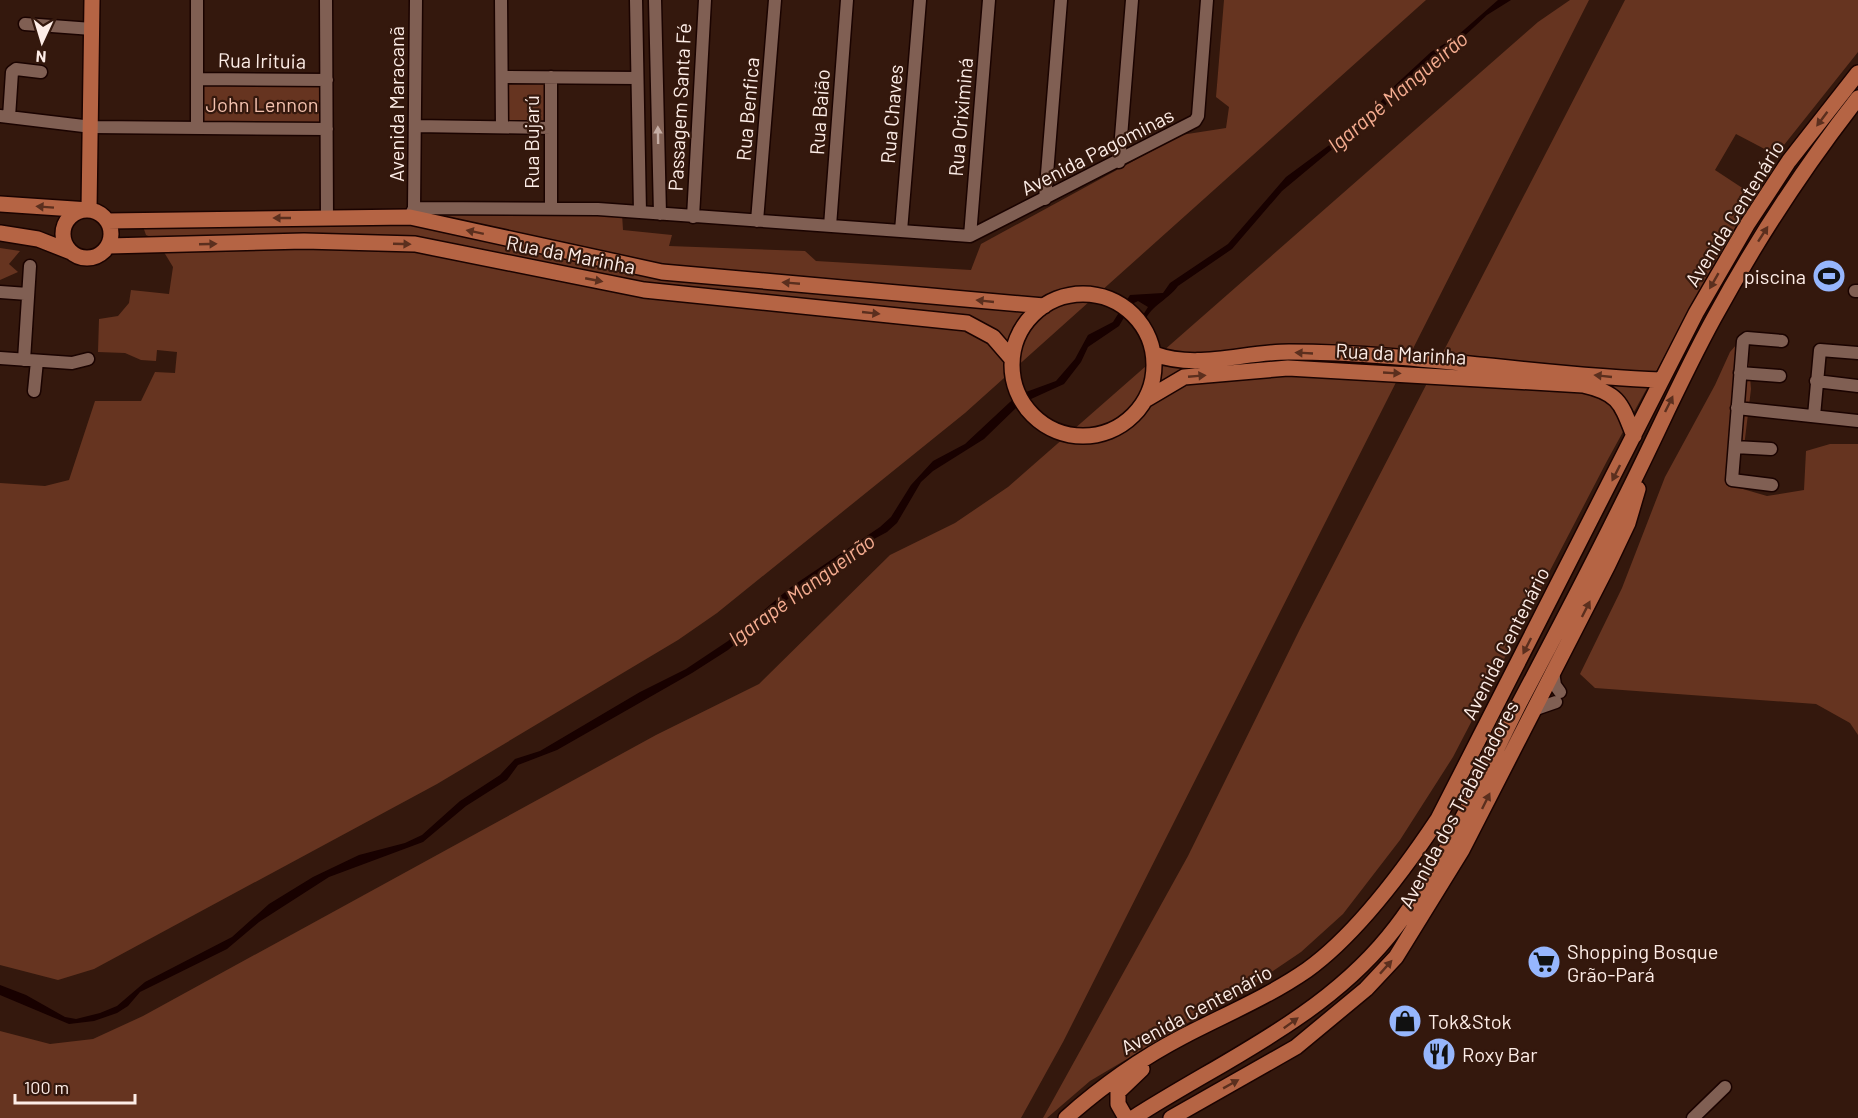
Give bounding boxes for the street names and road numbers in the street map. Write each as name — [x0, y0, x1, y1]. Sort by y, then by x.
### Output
street label: Passagem Santa Fé — [663, 22, 695, 192]
street label: Avenida Maracanã — [384, 26, 408, 182]
street label: Rua Irituia — [218, 47, 306, 73]
street label: Rua Benfica — [731, 56, 763, 162]
street label: Rua Oriximiná — [943, 57, 977, 177]
street label: Rua Chaves — [875, 63, 907, 165]
street label: Rua Baião — [804, 68, 834, 156]
street label: Rua Bujarú — [519, 95, 543, 189]
street label: Avenida Pagominas — [1017, 102, 1177, 200]
street label: Avenida Centenário — [1679, 135, 1789, 291]
street label: Rua da Marinha — [504, 230, 638, 278]
street label: Rua da Marinha — [1335, 338, 1467, 368]
street label: Avenida Centenário — [1456, 563, 1554, 723]
street label: Avenida dos Trabalhadores — [1393, 696, 1523, 912]
street label: Avenida Centenário — [1116, 959, 1276, 1059]

